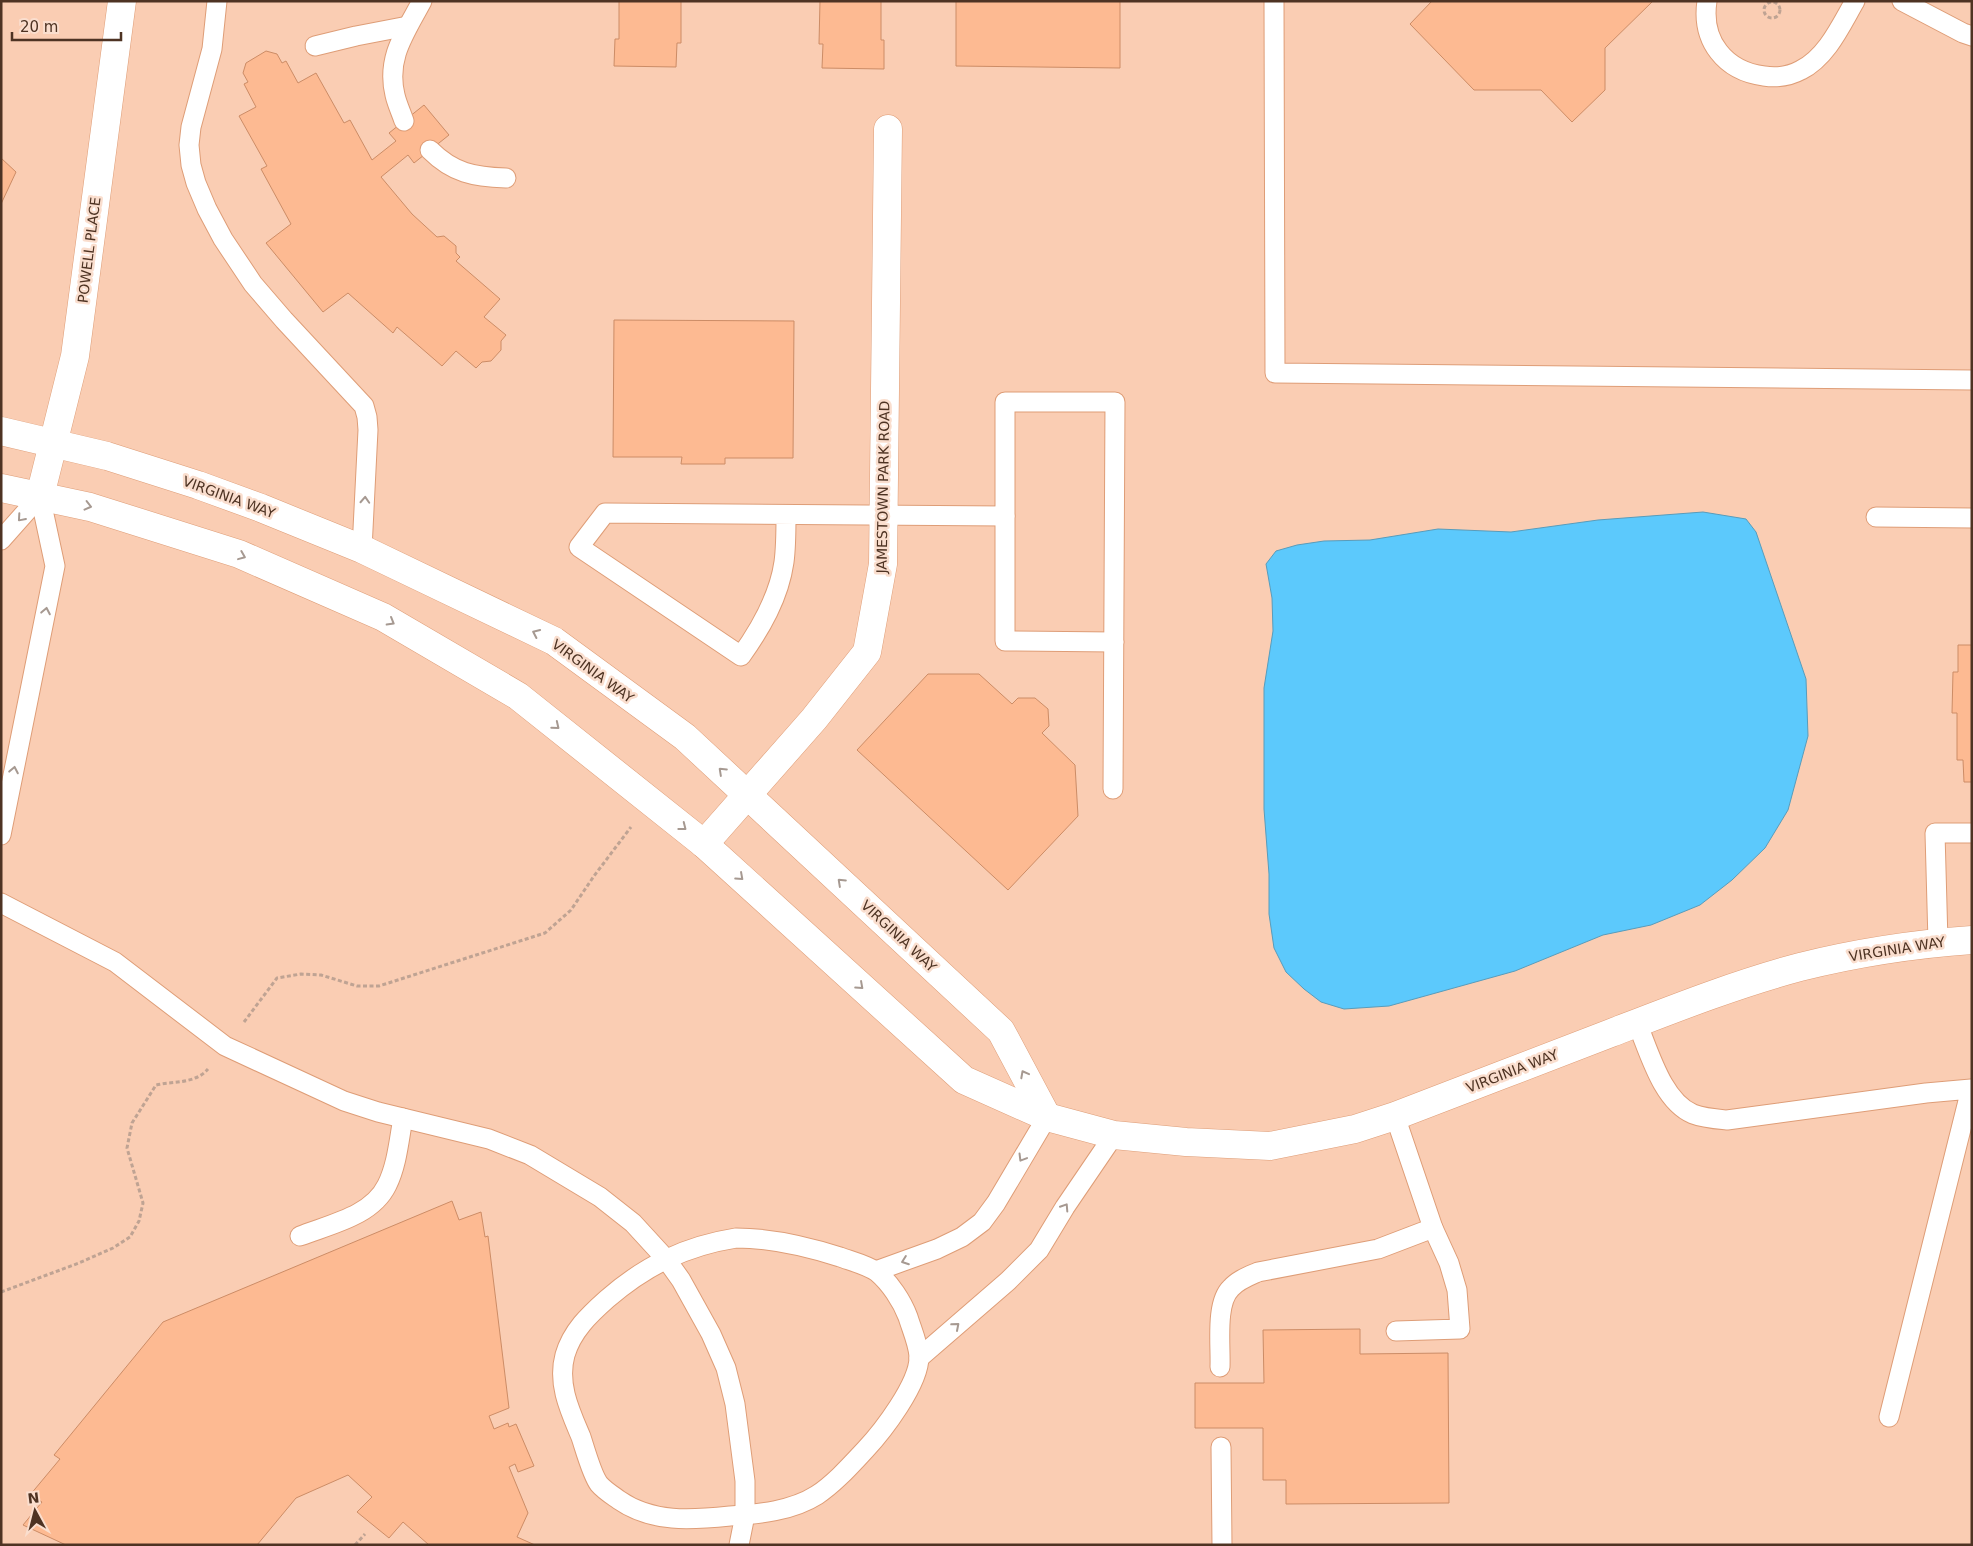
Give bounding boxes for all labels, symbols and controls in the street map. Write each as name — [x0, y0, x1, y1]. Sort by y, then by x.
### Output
scale bar — [12, 10, 121, 42]
text: 20 m — [20, 18, 58, 36]
street label: POWELL PLACE — [75, 196, 103, 304]
street label: JAMESTOWN PARK ROAD — [873, 400, 893, 575]
street label: VIRGINIA WAY — [181, 473, 278, 521]
one-way arrow — [359, 496, 370, 504]
one-way arrow — [83, 500, 92, 511]
one-way arrow — [17, 513, 26, 522]
one-way arrow — [238, 550, 246, 560]
one-way arrow — [41, 607, 51, 615]
one-way arrow — [385, 616, 394, 626]
one-way arrow — [532, 628, 541, 639]
street label: VIRGINIA WAY — [549, 636, 637, 706]
one-way arrow — [550, 721, 559, 729]
one-way arrow — [9, 766, 19, 775]
one-way arrow — [718, 768, 727, 777]
one-way arrow — [677, 822, 686, 830]
one-way arrow — [734, 871, 743, 880]
one-way arrow — [837, 879, 846, 888]
street label: VIRGINIA WAY — [858, 897, 940, 975]
street label: VIRGINIA WAY — [1848, 933, 1947, 965]
one-way arrow — [855, 980, 864, 989]
street label: VIRGINIA WAY — [1464, 1046, 1561, 1096]
one-way arrow — [1020, 1070, 1030, 1079]
one-way arrow — [1019, 1153, 1029, 1162]
one-way arrow — [1058, 1204, 1068, 1213]
one-way arrow — [901, 1255, 909, 1265]
one-way arrow — [950, 1323, 959, 1332]
north arrow — [10, 1486, 60, 1536]
text: N — [27, 1489, 40, 1507]

